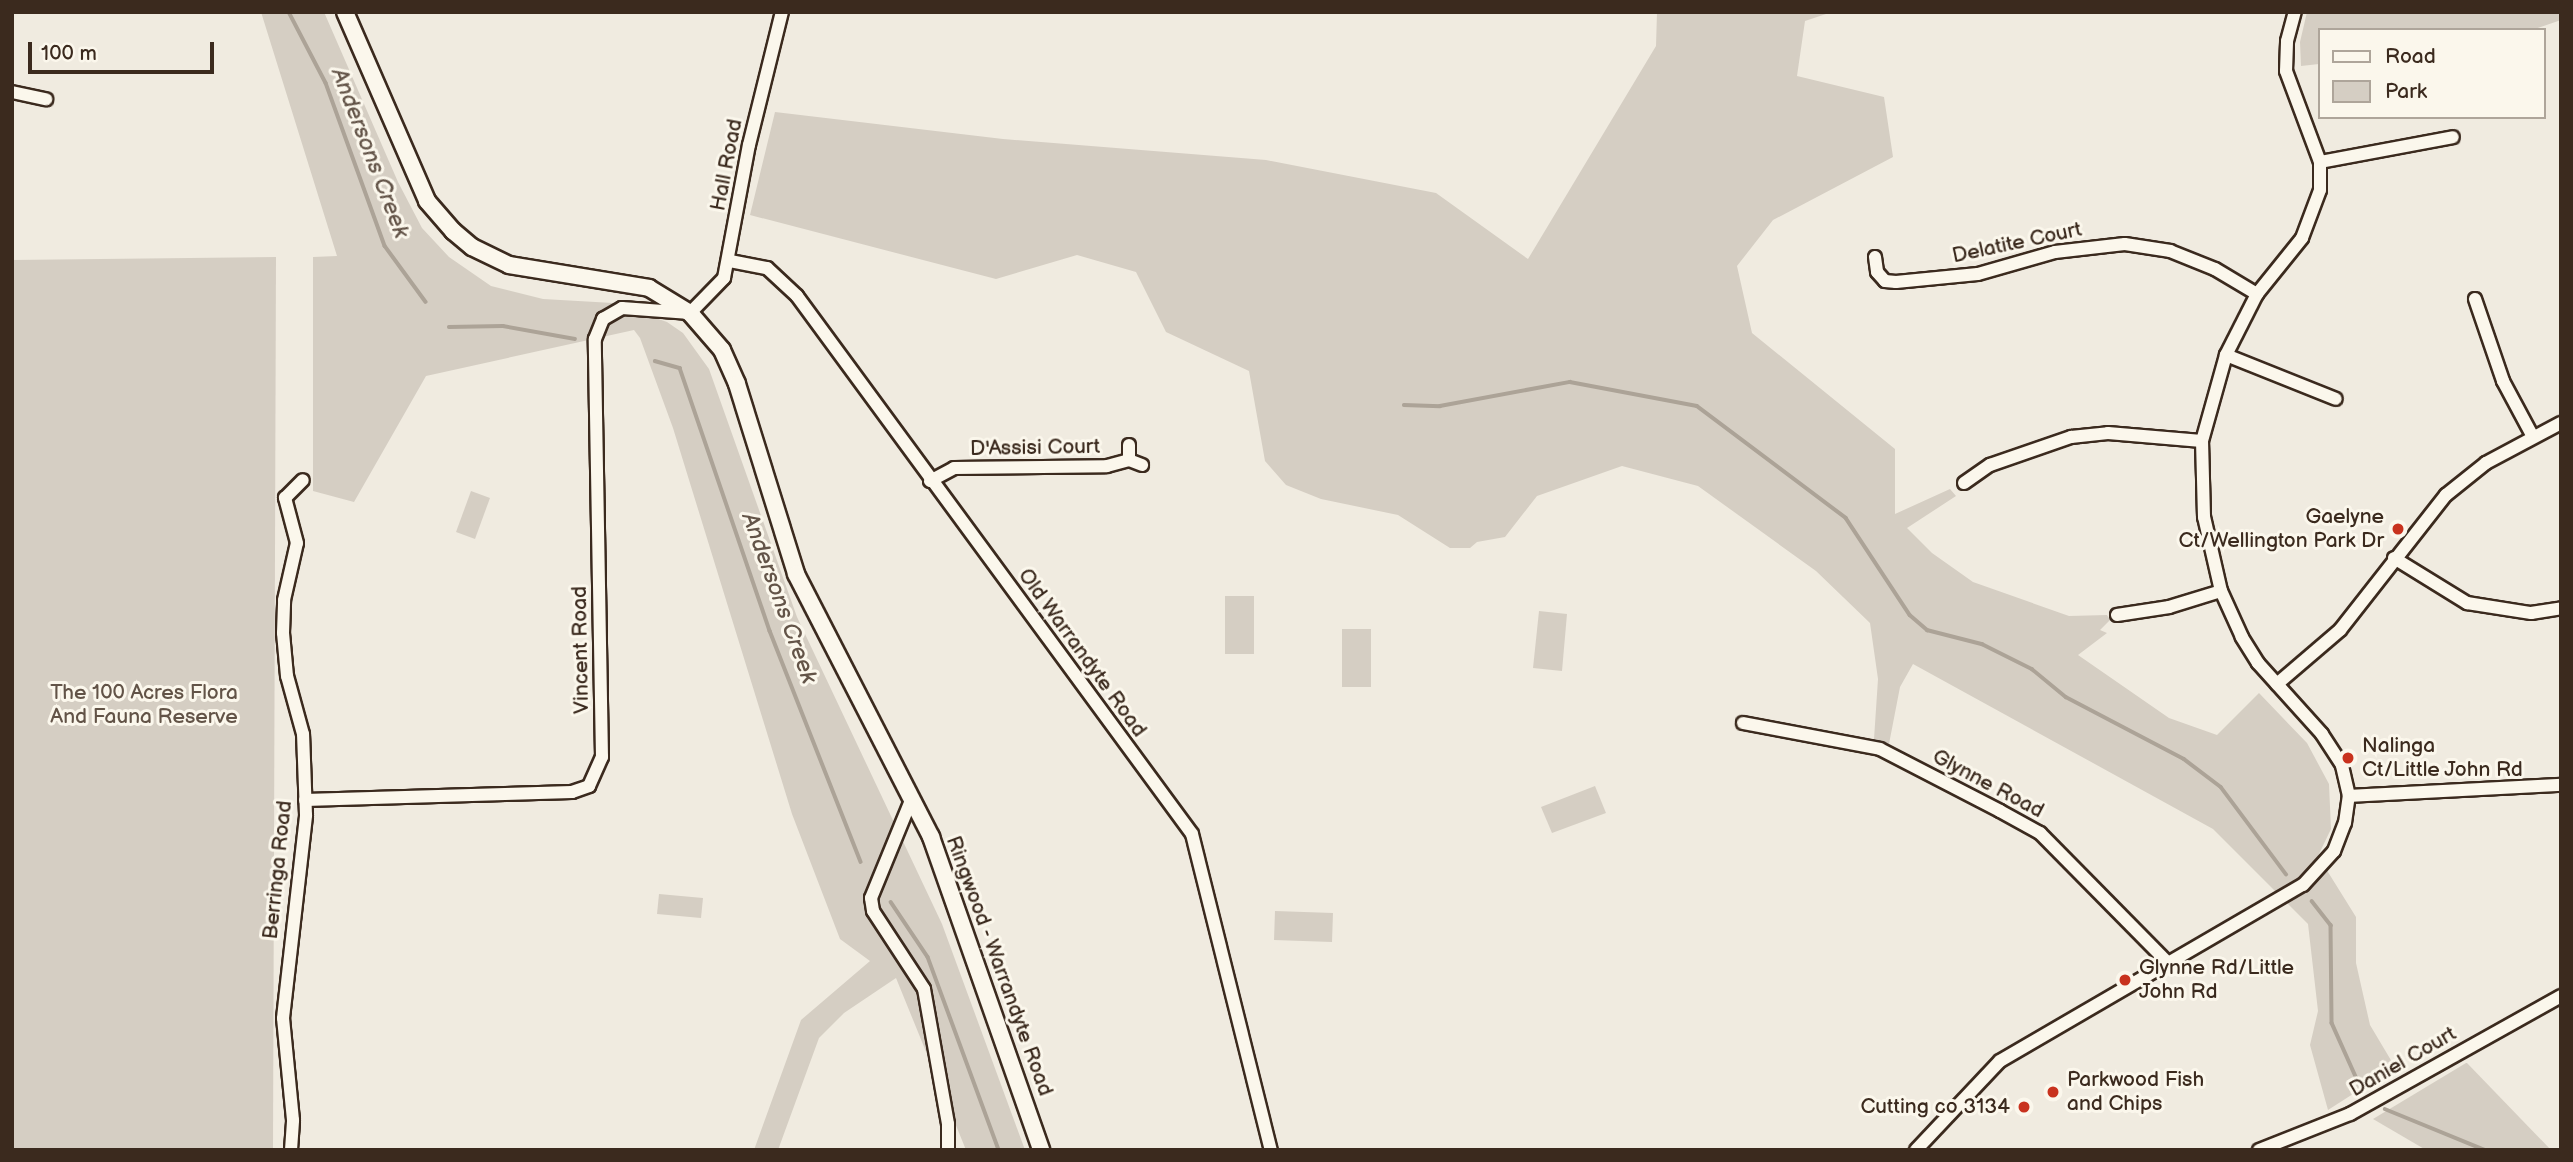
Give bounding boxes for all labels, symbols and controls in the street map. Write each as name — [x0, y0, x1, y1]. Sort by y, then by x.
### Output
scale bar — [32, 28, 217, 72]
legend — [2318, 28, 2545, 119]
text: 100 m — [41, 41, 97, 66]
text: Road — [2385, 44, 2436, 69]
water label: Andersons Creek — [325, 64, 415, 242]
text: Park — [2385, 79, 2427, 104]
street label: Hall Road — [706, 117, 748, 213]
street label: Delatite Court — [1950, 217, 2084, 269]
street label: D'Assisi Court — [970, 434, 1100, 462]
place label: Gaelyne Ct/Wellington Park Dr — [2179, 504, 2384, 554]
water label: Andersons Creek — [735, 509, 823, 687]
marker: Gaelyne Ct/Wellington Park Dr — [2390, 521, 2406, 537]
street label: Old Warrandyte Road — [1012, 564, 1152, 742]
street label: Vincent Road — [567, 586, 595, 714]
park label: The 100 Acres Flora And Fauna Reserve — [50, 680, 238, 730]
place label: Nalinga Ct/Little John Rd — [2362, 733, 2524, 783]
street label: Glynne Road — [1928, 744, 2048, 824]
marker: Nalinga Ct/Little John Rd — [2340, 750, 2356, 766]
street label: Berringa Road — [258, 799, 298, 941]
street label: Ringwood - Warrandyte Road — [940, 831, 1058, 1101]
place label: Glynne Rd/Little John Rd — [2139, 955, 2294, 1005]
marker: Glynne Rd/Little John Rd — [2117, 972, 2133, 988]
street label: Daniel Court — [2345, 1021, 2461, 1103]
place label: Parkwood Fish and Chips — [2067, 1067, 2204, 1117]
marker: Parkwood Fish and Chips — [2045, 1084, 2061, 1100]
place label: Cutting co 3134 — [1860, 1094, 2010, 1120]
marker: Cutting co 3134 — [2016, 1099, 2032, 1115]

